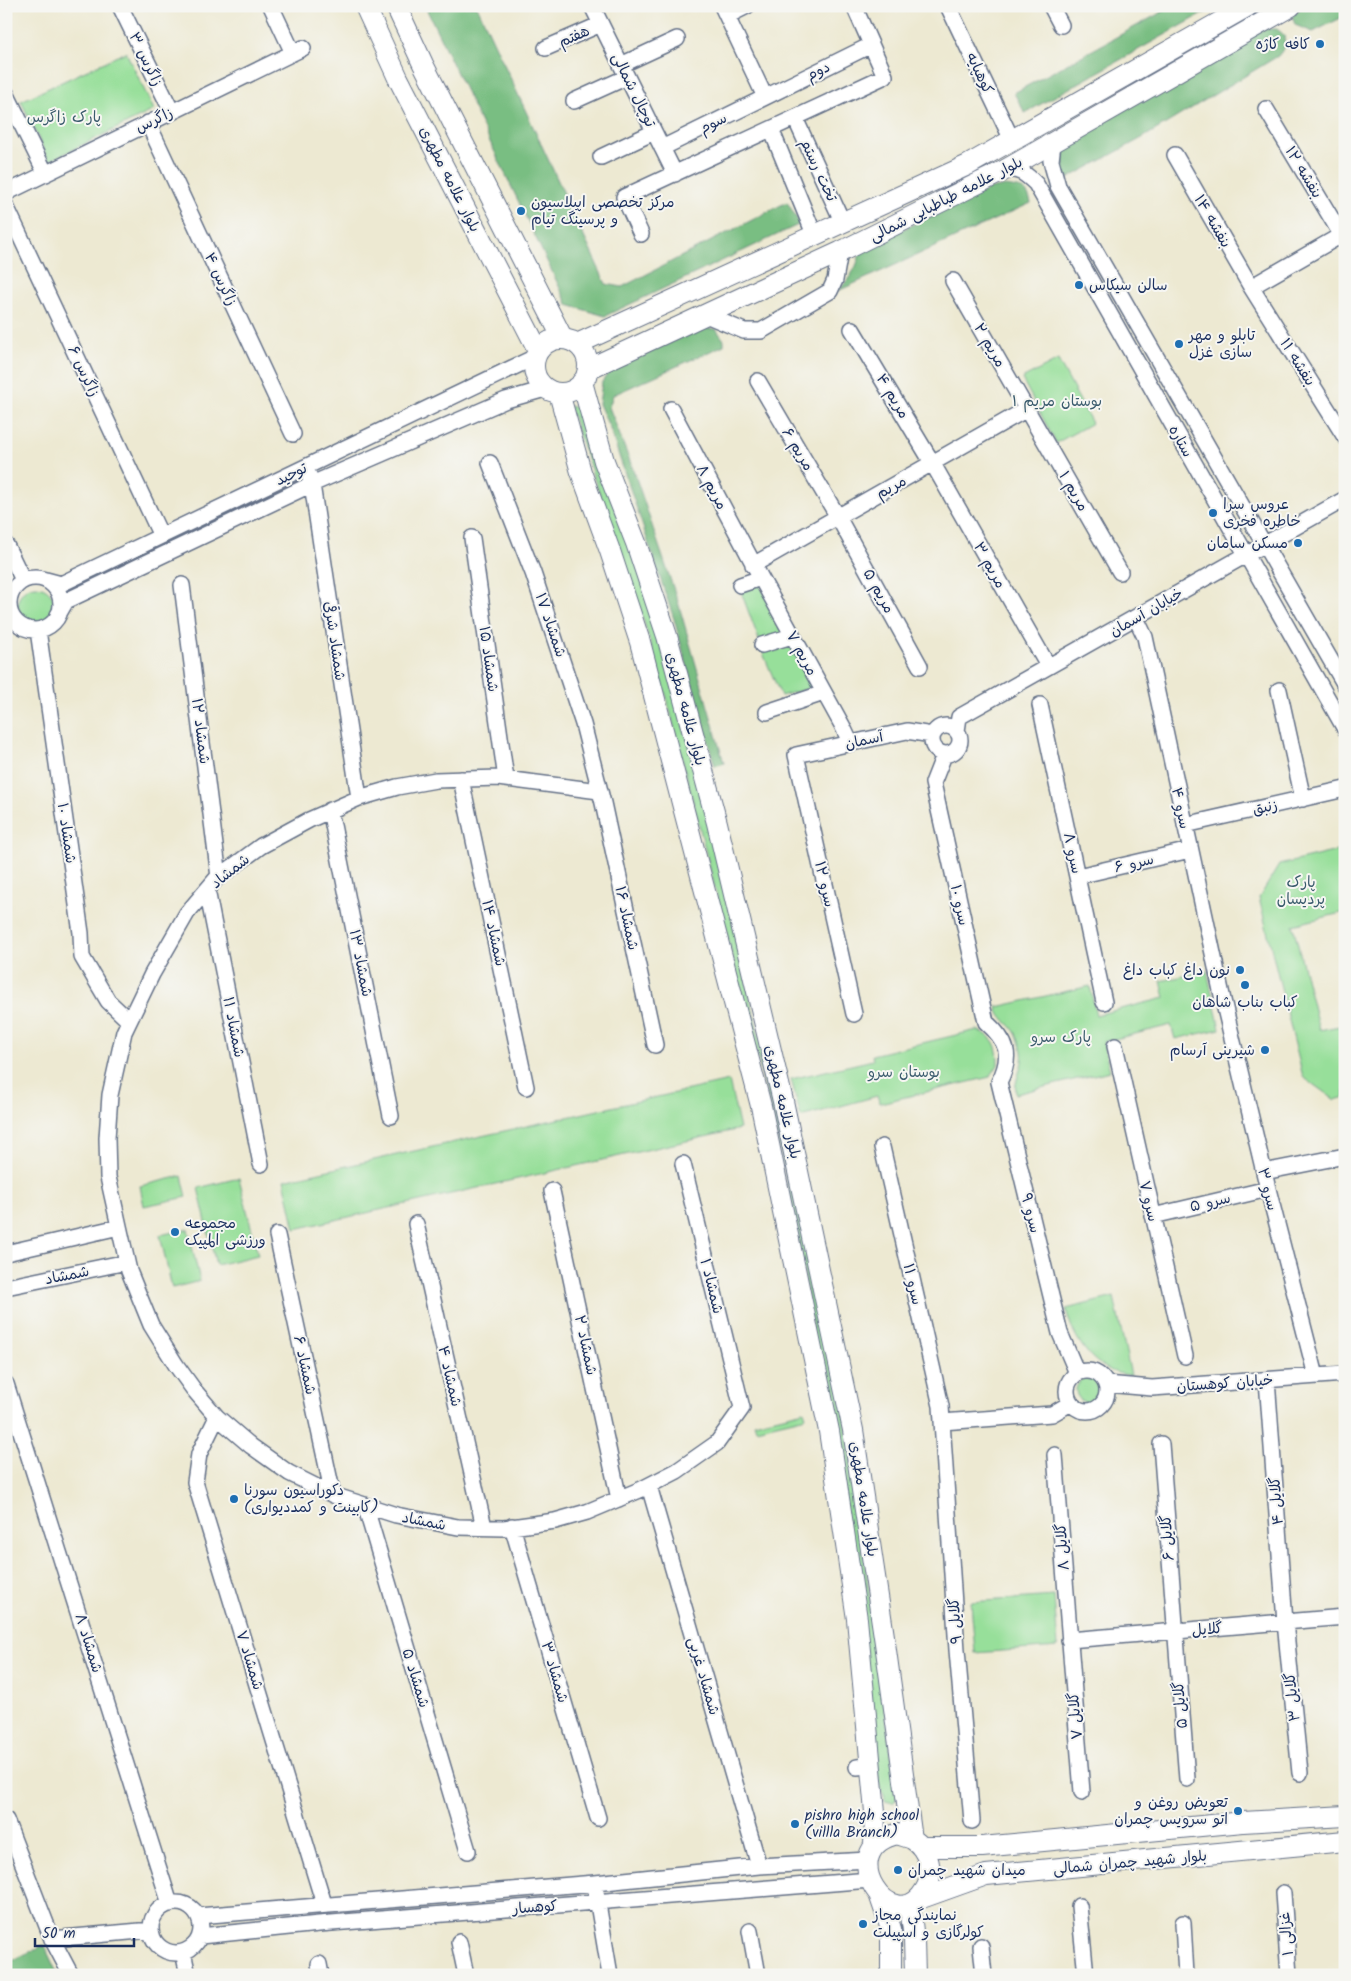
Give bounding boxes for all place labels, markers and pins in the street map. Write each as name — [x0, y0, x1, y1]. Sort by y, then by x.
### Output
place label: کافه کاژه — [1255, 33, 1310, 57]
marker: کافه کاژه — [1314, 38, 1326, 50]
place label: مرکز تخصصی اپیلاسیون و پرسینگ تیام — [531, 191, 674, 232]
marker: مرکز تخصصی اپیلاسیون و پرسینگ تیام — [515, 205, 527, 217]
place label: سالن سیکاس — [1089, 274, 1168, 298]
marker: سالن سیکاس — [1073, 279, 1085, 291]
place label: تابلو و مهر سازی غزل — [1187, 324, 1256, 365]
marker: تابلو و مهر سازی غزل — [1173, 338, 1185, 350]
place label: عروس سرا خاطره فخری — [1223, 493, 1301, 534]
marker: عروس سرا خاطره فخری — [1207, 507, 1219, 519]
place label: مسکن سامان — [1207, 532, 1288, 556]
marker: مسکن سامان — [1292, 537, 1304, 549]
place label: نون داغ کباب داغ — [1123, 959, 1230, 983]
marker: نون داغ کباب داغ — [1234, 964, 1246, 976]
marker: کباب بناب شاهان — [1239, 979, 1251, 991]
place label: کباب بناب شاهان — [1192, 991, 1298, 1015]
place label: شیرینی آرسام — [1170, 1039, 1255, 1063]
marker: شیرینی آرسام — [1259, 1044, 1271, 1056]
place label: مجموعه ورزشی المپیک — [185, 1212, 266, 1253]
marker: مجموعه ورزشی المپیک — [169, 1226, 181, 1238]
place label: دکوراسیون سورنا (کابینت و کمددیواری) — [244, 1479, 378, 1520]
marker: دکوراسیون سورنا (کابینت و کمددیواری) — [228, 1493, 240, 1505]
place label: تعویض روغن و اتو سرویس چمران — [1114, 1791, 1229, 1832]
place label: pishro high school (villla Branch) — [804, 1804, 919, 1845]
marker: تعویض روغن و اتو سرویس چمران — [1232, 1805, 1244, 1817]
marker: pishro high school (villla Branch) — [789, 1818, 801, 1830]
place label: میدان شهید چمران — [908, 1859, 1026, 1883]
marker: میدان شهید چمران — [892, 1864, 904, 1876]
place label: نمایندگی مجاز کولرگازی و اسپیلت — [872, 1904, 984, 1945]
marker: نمایندگی مجاز کولرگازی و اسپیلت — [857, 1918, 869, 1930]

